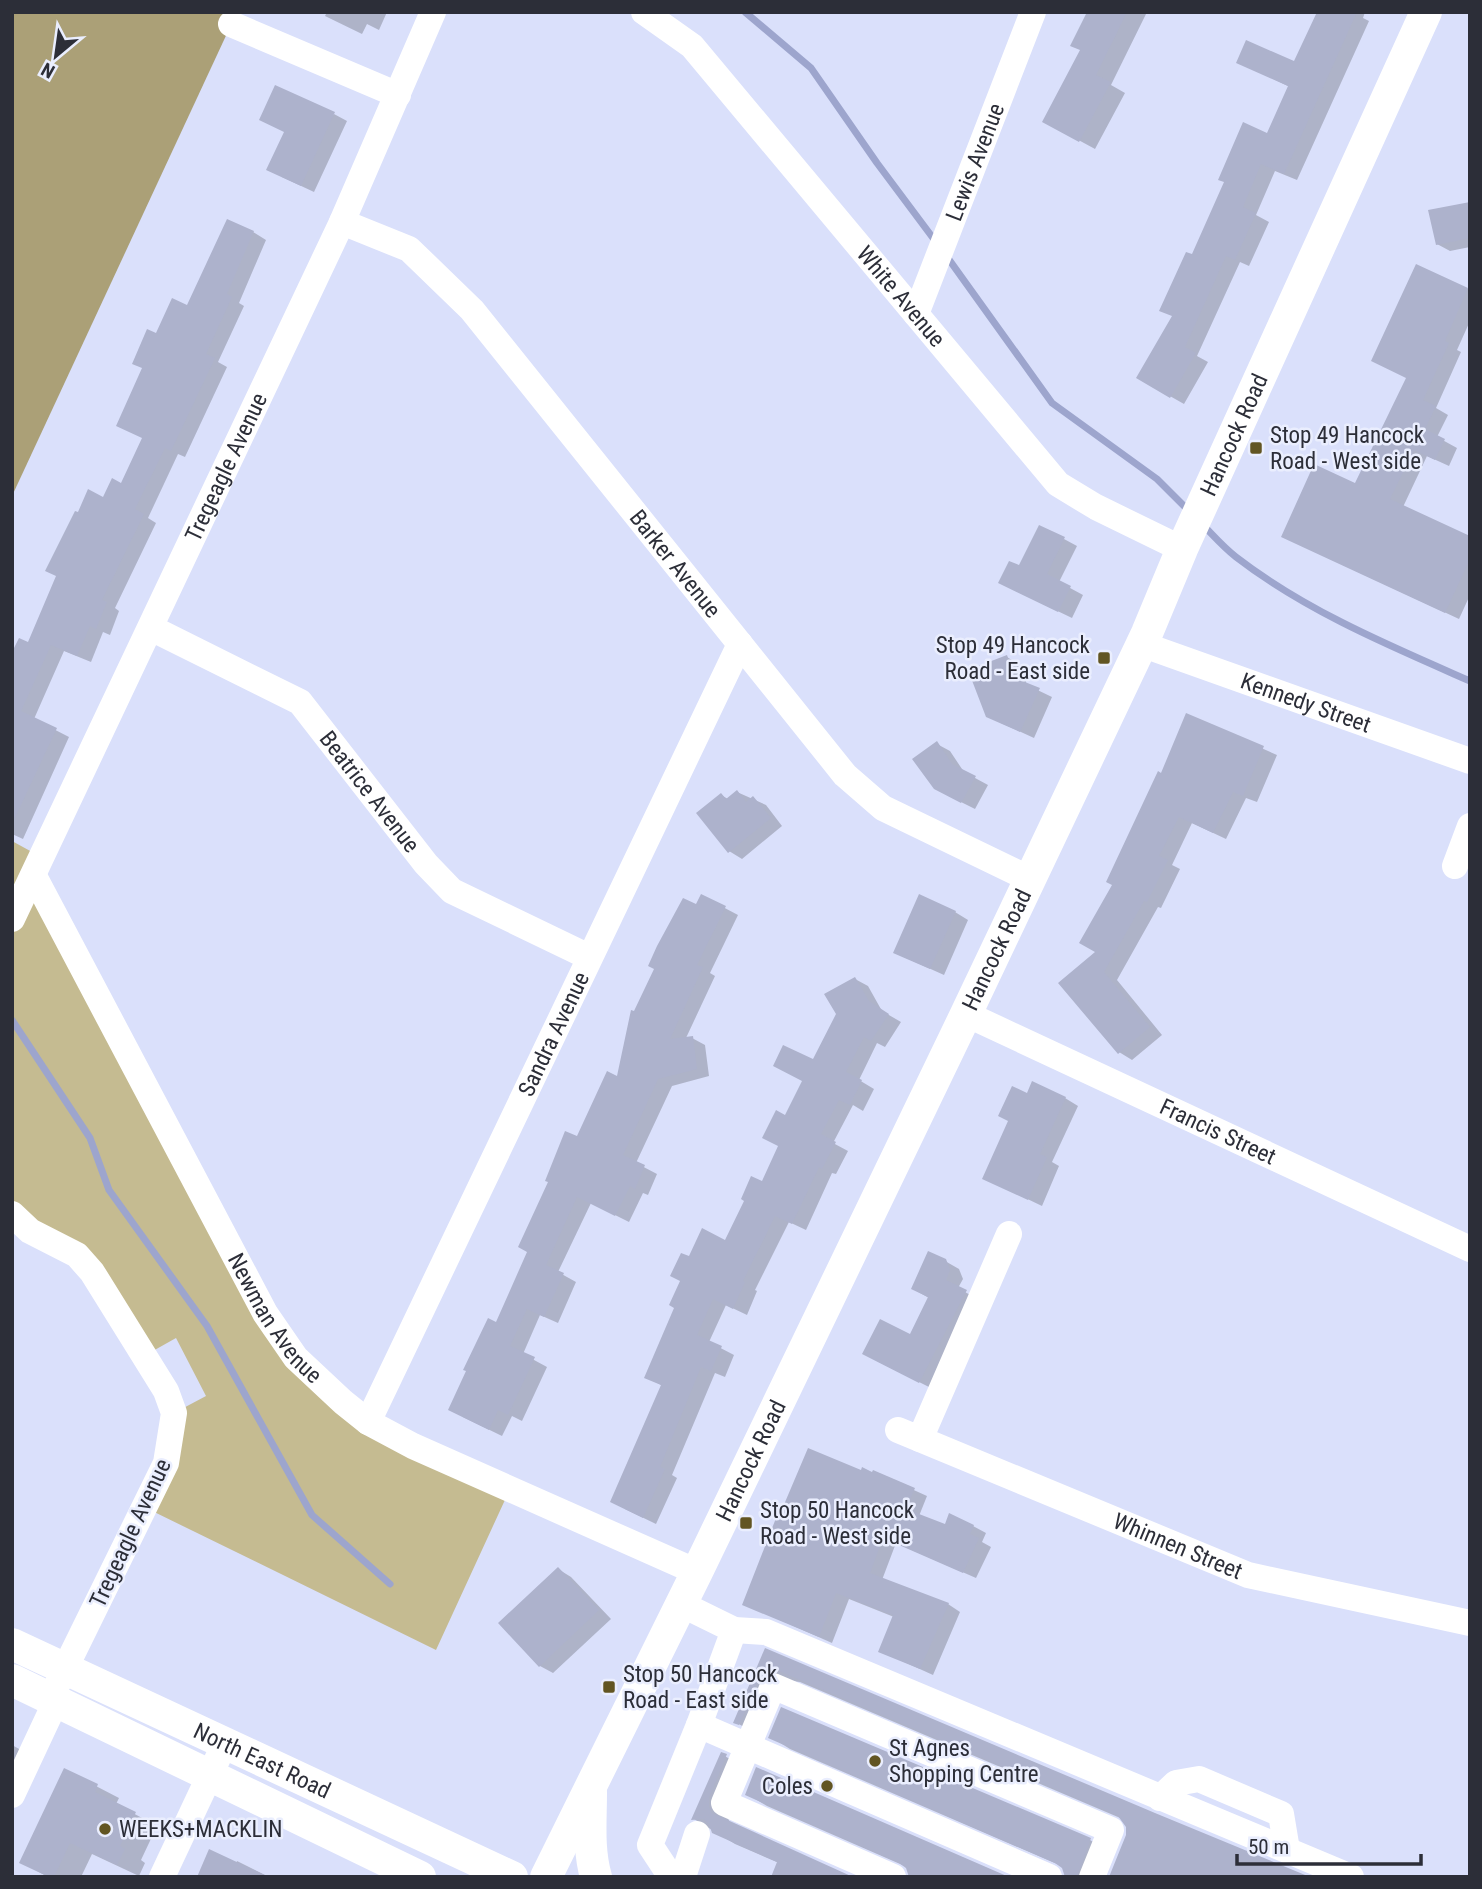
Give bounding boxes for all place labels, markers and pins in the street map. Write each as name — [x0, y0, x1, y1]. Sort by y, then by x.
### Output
place label: Stop 49 Hancock Road - West side — [1270, 422, 1425, 475]
marker: Stop 49 Hancock Road - West side — [1248, 440, 1264, 456]
place label: Stop 49 Hancock Road - East side — [936, 632, 1091, 685]
marker: Stop 49 Hancock Road - East side — [1096, 650, 1112, 666]
place label: Stop 50 Hancock Road - West side — [760, 1497, 915, 1550]
marker: Stop 50 Hancock Road - West side — [738, 1515, 754, 1531]
place label: Stop 50 Hancock Road - East side — [623, 1661, 778, 1714]
marker: Stop 50 Hancock Road - East side — [601, 1679, 617, 1695]
place label: St Agnes Shopping Centre — [889, 1735, 1039, 1788]
marker: St Agnes Shopping Centre — [867, 1753, 883, 1769]
place label: Coles — [762, 1773, 813, 1800]
marker: Coles — [819, 1778, 835, 1794]
place label: WEEKS+MACKLIN — [119, 1816, 283, 1843]
marker: WEEKS+MACKLIN — [97, 1821, 113, 1837]

